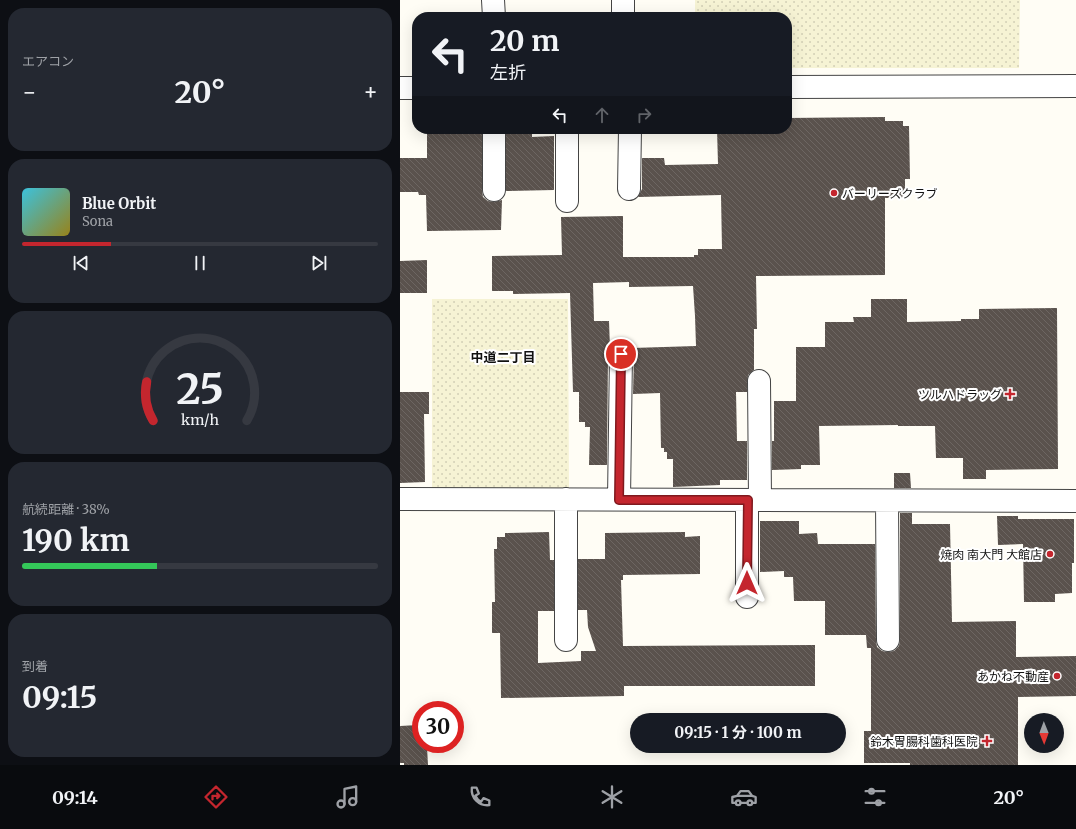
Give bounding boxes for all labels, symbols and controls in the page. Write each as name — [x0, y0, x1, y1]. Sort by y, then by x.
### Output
text: 20 m — [490, 23, 559, 59]
icon: left — [424, 28, 476, 80]
text: エアコン — [22, 53, 74, 70]
text: 左折 — [490, 61, 526, 84]
text: 20° — [175, 73, 225, 111]
text: − — [22, 78, 37, 106]
text: + — [363, 78, 378, 106]
icon: left — [549, 104, 571, 126]
icon: ahead — [591, 104, 613, 126]
icon: right — [633, 104, 655, 126]
place label: バーリーズクラブ — [842, 186, 937, 201]
marker: バーリーズクラブ — [829, 188, 839, 198]
text: Blue Orbit — [82, 194, 156, 213]
text: Sona — [82, 213, 113, 230]
icon: previous — [70, 252, 92, 274]
icon: pause — [189, 252, 211, 274]
icon: next — [308, 252, 330, 274]
pin — [604, 337, 638, 371]
icon: arrive — [610, 343, 632, 365]
district label: 中道二丁目 — [470, 349, 536, 366]
text: 25 — [176, 362, 224, 414]
place label: ツルハドラッグ — [918, 387, 1002, 402]
marker: ツルハドラッグ — [1005, 389, 1015, 399]
text: km/h — [181, 410, 219, 428]
text: 航続距離 · 38% — [22, 501, 110, 518]
text: 190 km — [22, 521, 130, 559]
place label: 焼肉 南大門 大館店 — [940, 547, 1042, 562]
marker: 焼肉 南大門 大館店 — [1045, 549, 1055, 559]
position arrow — [726, 562, 768, 604]
text: 到着 — [22, 658, 48, 675]
place label: あかね不動産 — [977, 669, 1049, 684]
marker: あかね不動産 — [1052, 671, 1062, 681]
text: 09:15 — [22, 678, 97, 716]
speed limit sign: 30 — [412, 701, 464, 753]
north arrow — [1024, 713, 1064, 753]
map controls — [1024, 713, 1064, 753]
text: 09:15 · 1 分 · 100 m — [674, 723, 802, 742]
place label: 鈴木胃腸科歯科医院 — [870, 734, 978, 749]
marker: 鈴木胃腸科歯科医院 — [981, 735, 993, 747]
icon: directions — [202, 783, 230, 811]
icon: music — [334, 783, 362, 811]
icon: phone — [466, 783, 494, 811]
icon: climate — [598, 783, 626, 811]
icon: car — [730, 783, 758, 811]
icon: filters — [861, 783, 889, 811]
text: 09:14 — [52, 786, 98, 809]
text: 20° — [993, 786, 1024, 809]

